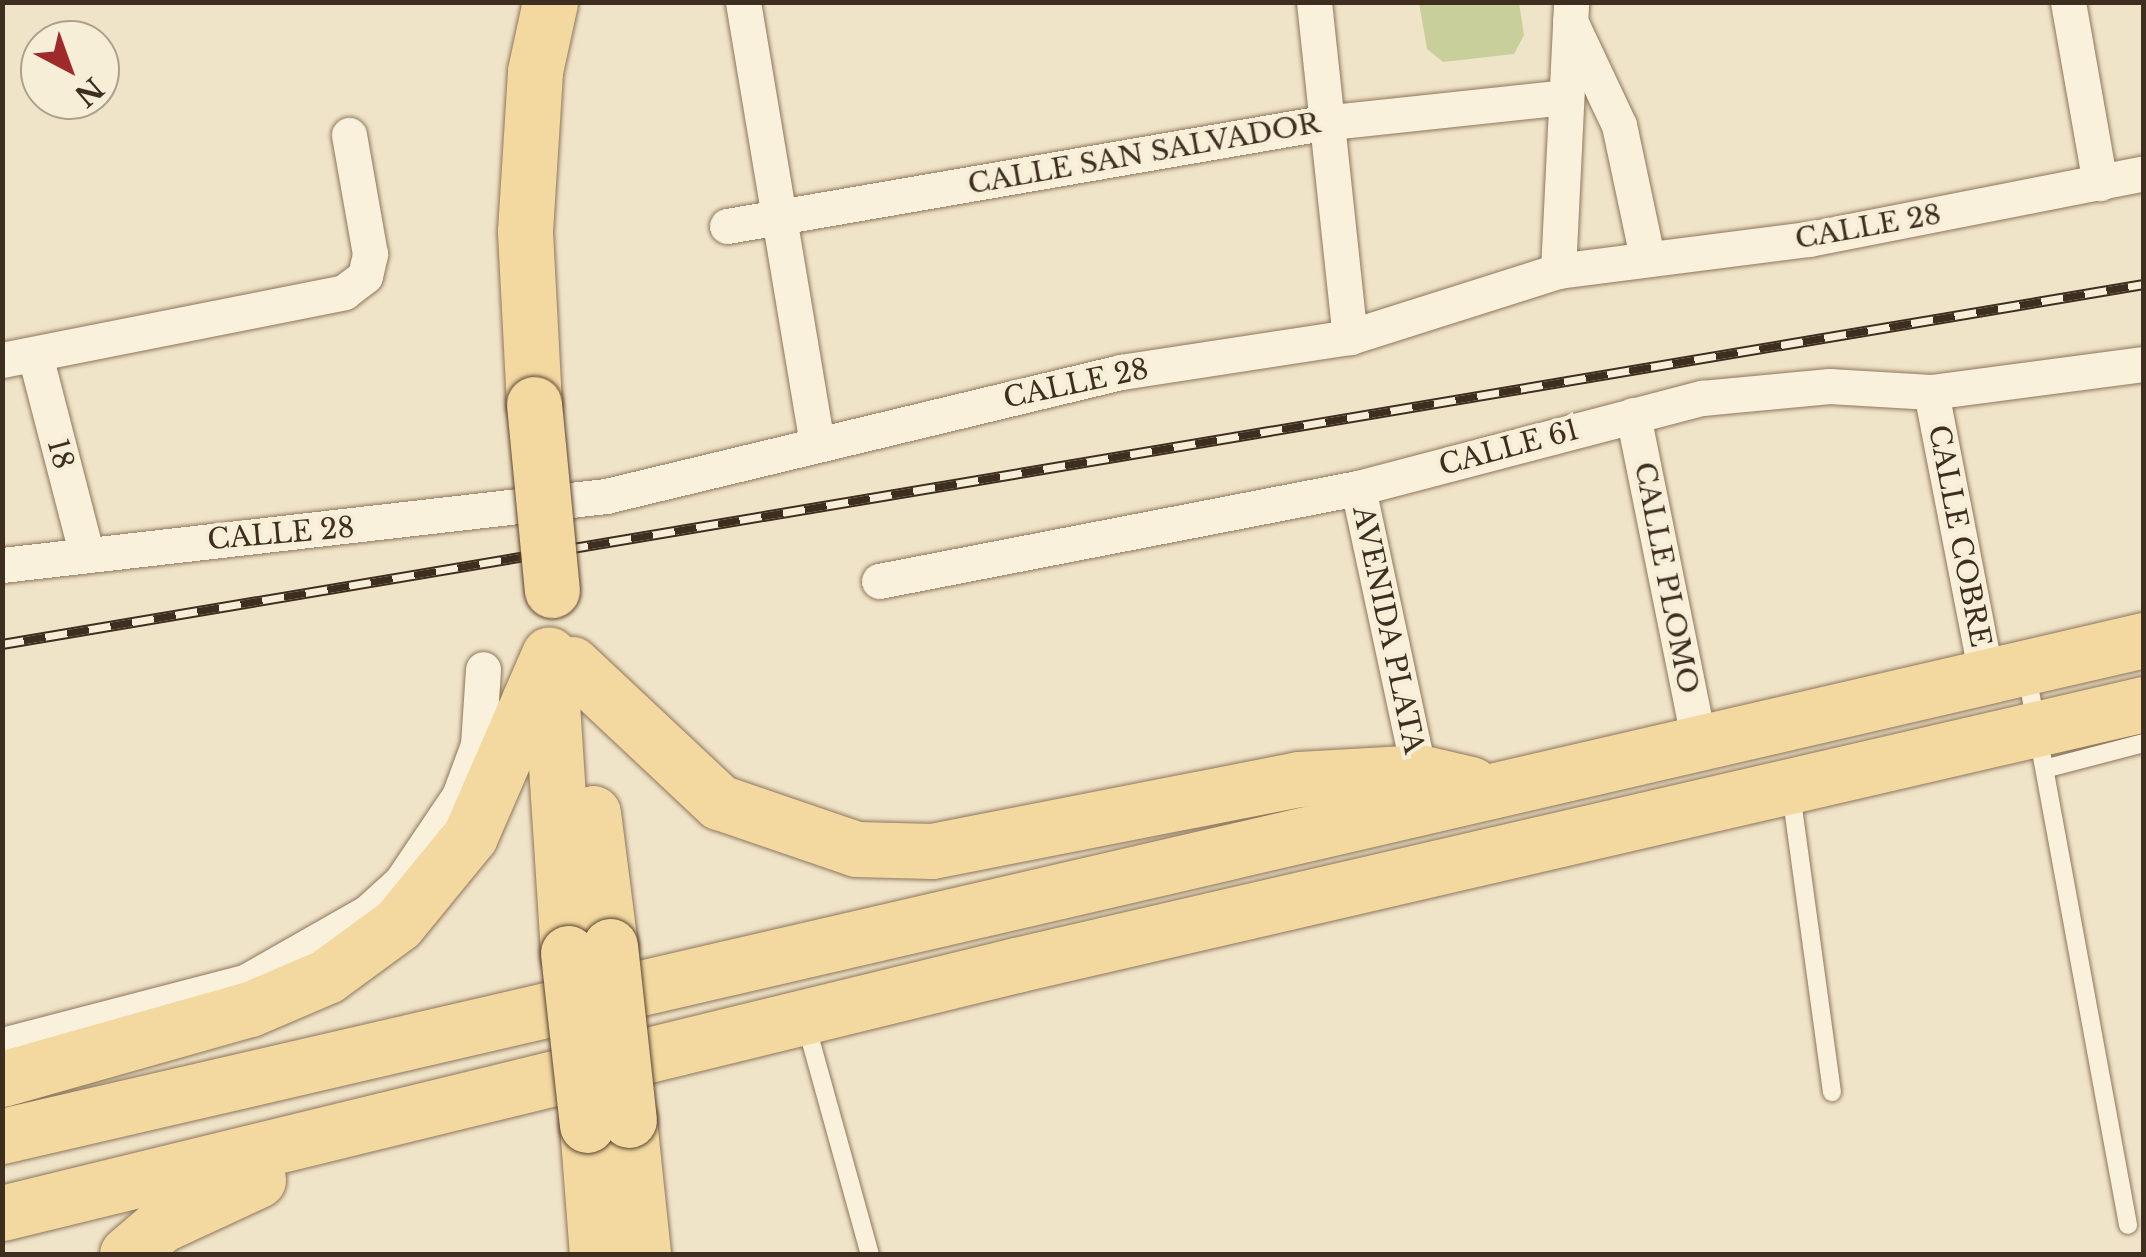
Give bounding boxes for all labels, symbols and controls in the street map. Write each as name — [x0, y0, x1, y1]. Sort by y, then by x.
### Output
north arrow — [20, 20, 120, 120]
text: N — [67, 70, 110, 113]
street label: CALLE SAN SALVADOR — [965, 106, 1323, 202]
street label: CALLE 28 — [1793, 198, 1943, 256]
street label: CALLE 28 — [1000, 352, 1152, 416]
street label: CALLE 61 — [1435, 413, 1583, 483]
street label: CALLE COBRE — [1921, 422, 1997, 650]
street label: 18 — [40, 435, 80, 473]
street label: CALLE PLOMO — [1627, 459, 1705, 697]
street label: AVENIDA PLATA — [1345, 503, 1431, 757]
street label: CALLE 28 — [206, 511, 356, 557]

